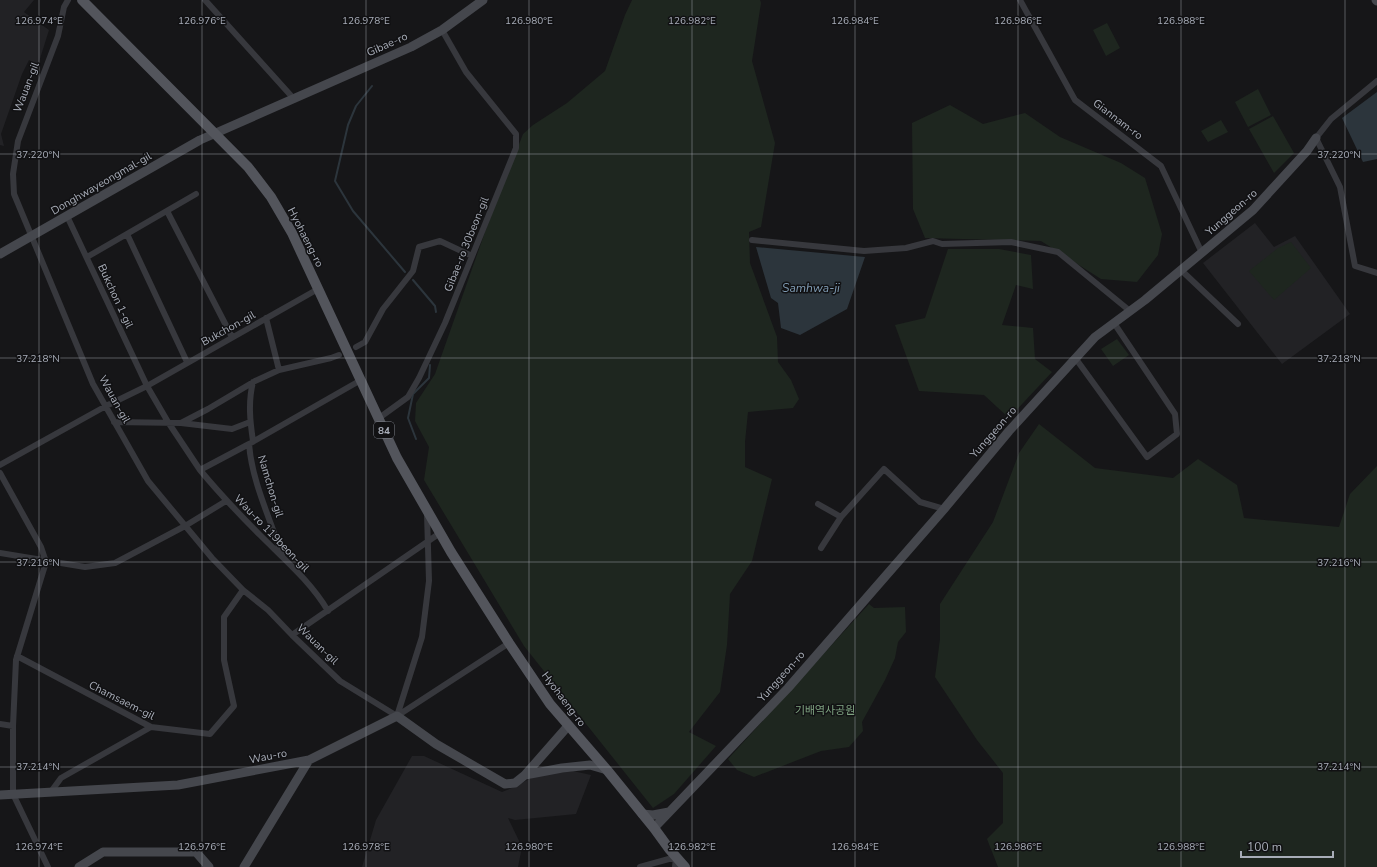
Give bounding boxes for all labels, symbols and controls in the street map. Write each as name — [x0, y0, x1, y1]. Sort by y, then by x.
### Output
text: 126.974°E — [15, 14, 63, 28]
text: 126.976°E — [178, 14, 226, 28]
text: 126.978°E — [342, 14, 390, 28]
text: 126.980°E — [505, 14, 553, 28]
text: 126.982°E — [668, 14, 716, 28]
text: 126.984°E — [831, 14, 879, 28]
text: 126.986°E — [994, 14, 1042, 28]
text: 126.988°E — [1157, 14, 1205, 28]
street label: Gibae-ro — [364, 29, 410, 60]
street label: Wauan-gil — [10, 59, 43, 114]
street label: Giannam-ro — [1090, 96, 1146, 143]
text: 37.220°N — [16, 148, 60, 162]
street label: Donghwayeongmal-gil — [48, 148, 155, 218]
text: 37.220°N — [1317, 148, 1361, 162]
street label: Yunggeon-ro — [1202, 186, 1260, 240]
street label: Gibae-ro 30beon-gil — [441, 194, 493, 294]
street label: Hyohaeng-ro — [284, 205, 327, 270]
street label: Bukchon 1-gil — [94, 262, 137, 331]
water label: Samhwa-ji — [782, 280, 840, 296]
street label: Bukchon-gil — [198, 307, 259, 349]
text: 37.218°N — [16, 352, 60, 366]
text: 37.218°N — [1317, 352, 1361, 366]
street label: Wauan-gil — [95, 373, 134, 427]
street label: Yunggeon-ro — [966, 403, 1020, 462]
road number: 84 — [374, 422, 394, 438]
street label: Namchon-gil — [254, 453, 287, 520]
street label: Wau-ro 119beon-gil — [231, 491, 313, 576]
text: 37.216°N — [16, 556, 60, 570]
text: 37.216°N — [1317, 556, 1361, 570]
street label: Wauan-gil — [294, 621, 342, 669]
street label: Yunggeon-ro — [754, 648, 808, 706]
street label: Hyohaeng-ro — [538, 669, 589, 730]
street label: Chamsaem-gil — [86, 677, 158, 724]
park label: 기배역사공원 — [795, 703, 855, 718]
street label: Wau-ro — [248, 745, 288, 767]
text: 37.214°N — [16, 760, 60, 774]
text: 37.214°N — [1317, 760, 1361, 774]
scale bar — [1241, 833, 1333, 859]
text: 100 m — [1247, 839, 1282, 855]
text: 126.974°E — [15, 840, 63, 854]
text: 126.976°E — [178, 840, 226, 854]
text: 126.978°E — [342, 840, 390, 854]
text: 126.980°E — [505, 840, 553, 854]
text: 126.982°E — [668, 840, 716, 854]
text: 126.984°E — [831, 840, 879, 854]
text: 126.986°E — [994, 840, 1042, 854]
text: 126.988°E — [1157, 840, 1205, 854]

